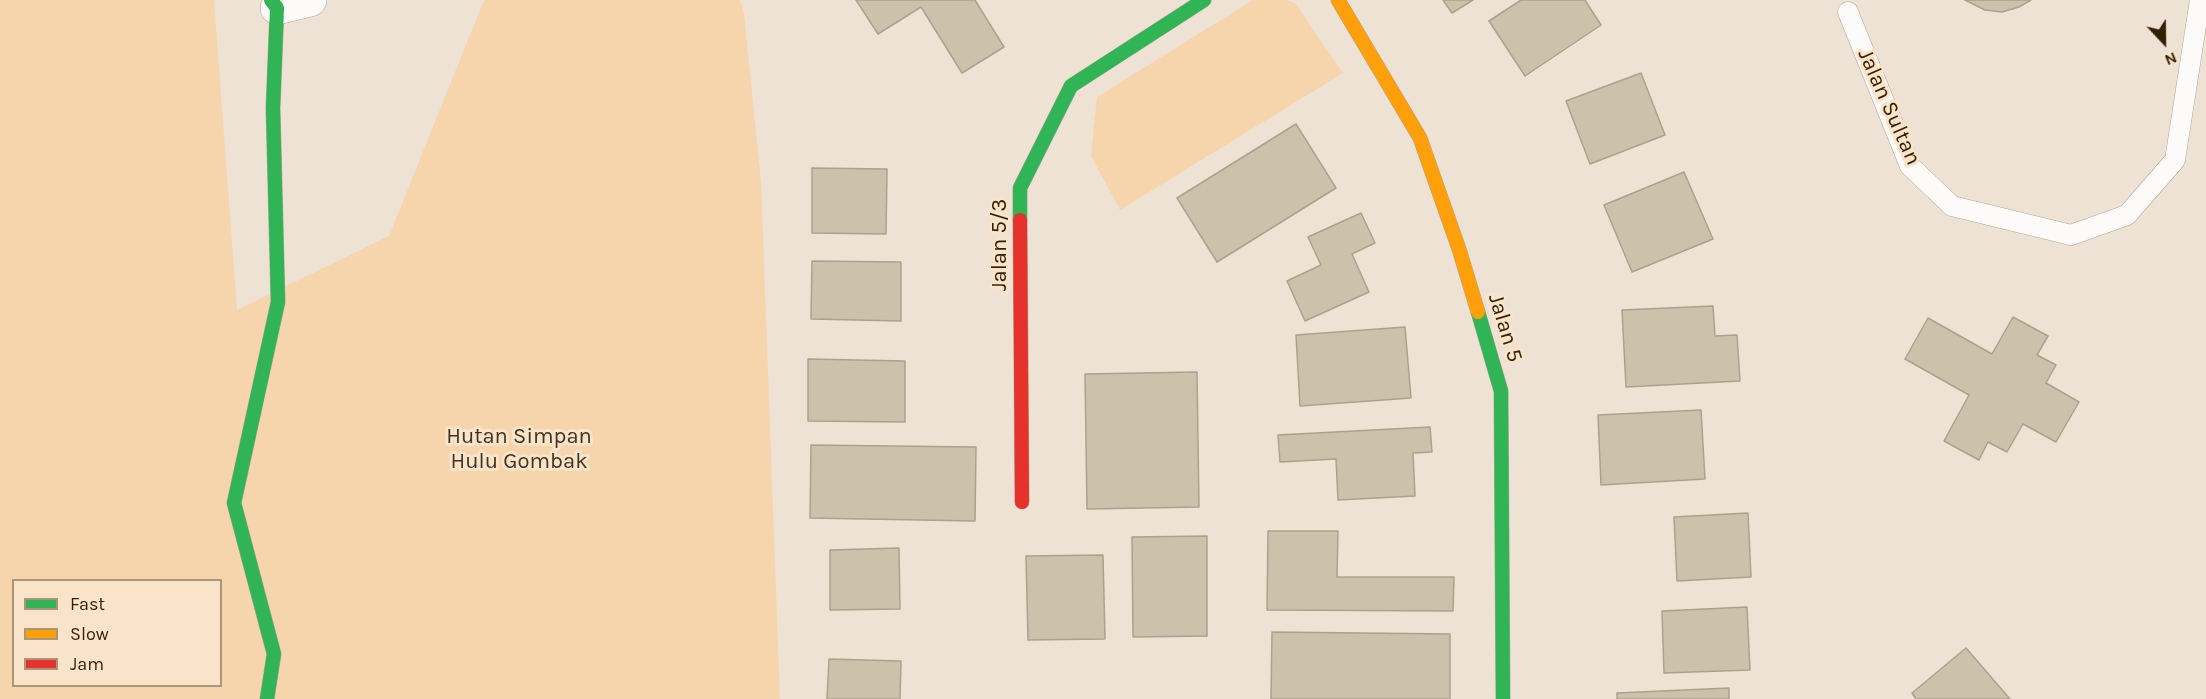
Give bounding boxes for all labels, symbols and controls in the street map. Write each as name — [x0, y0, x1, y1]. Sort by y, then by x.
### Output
north arrow — [2134, 12, 2194, 72]
street label: Jalan Sultan — [1852, 45, 1926, 169]
text: N — [2162, 48, 2180, 70]
street label: Jalan 5/3 — [987, 199, 1013, 291]
street label: Jalan 5 — [1482, 291, 1528, 365]
park label: Hutan Simpan Hulu Gombak — [446, 424, 592, 476]
legend — [12, 579, 222, 687]
text: Fast — [70, 593, 105, 615]
text: Slow — [70, 623, 109, 645]
text: Jam — [70, 653, 104, 675]

